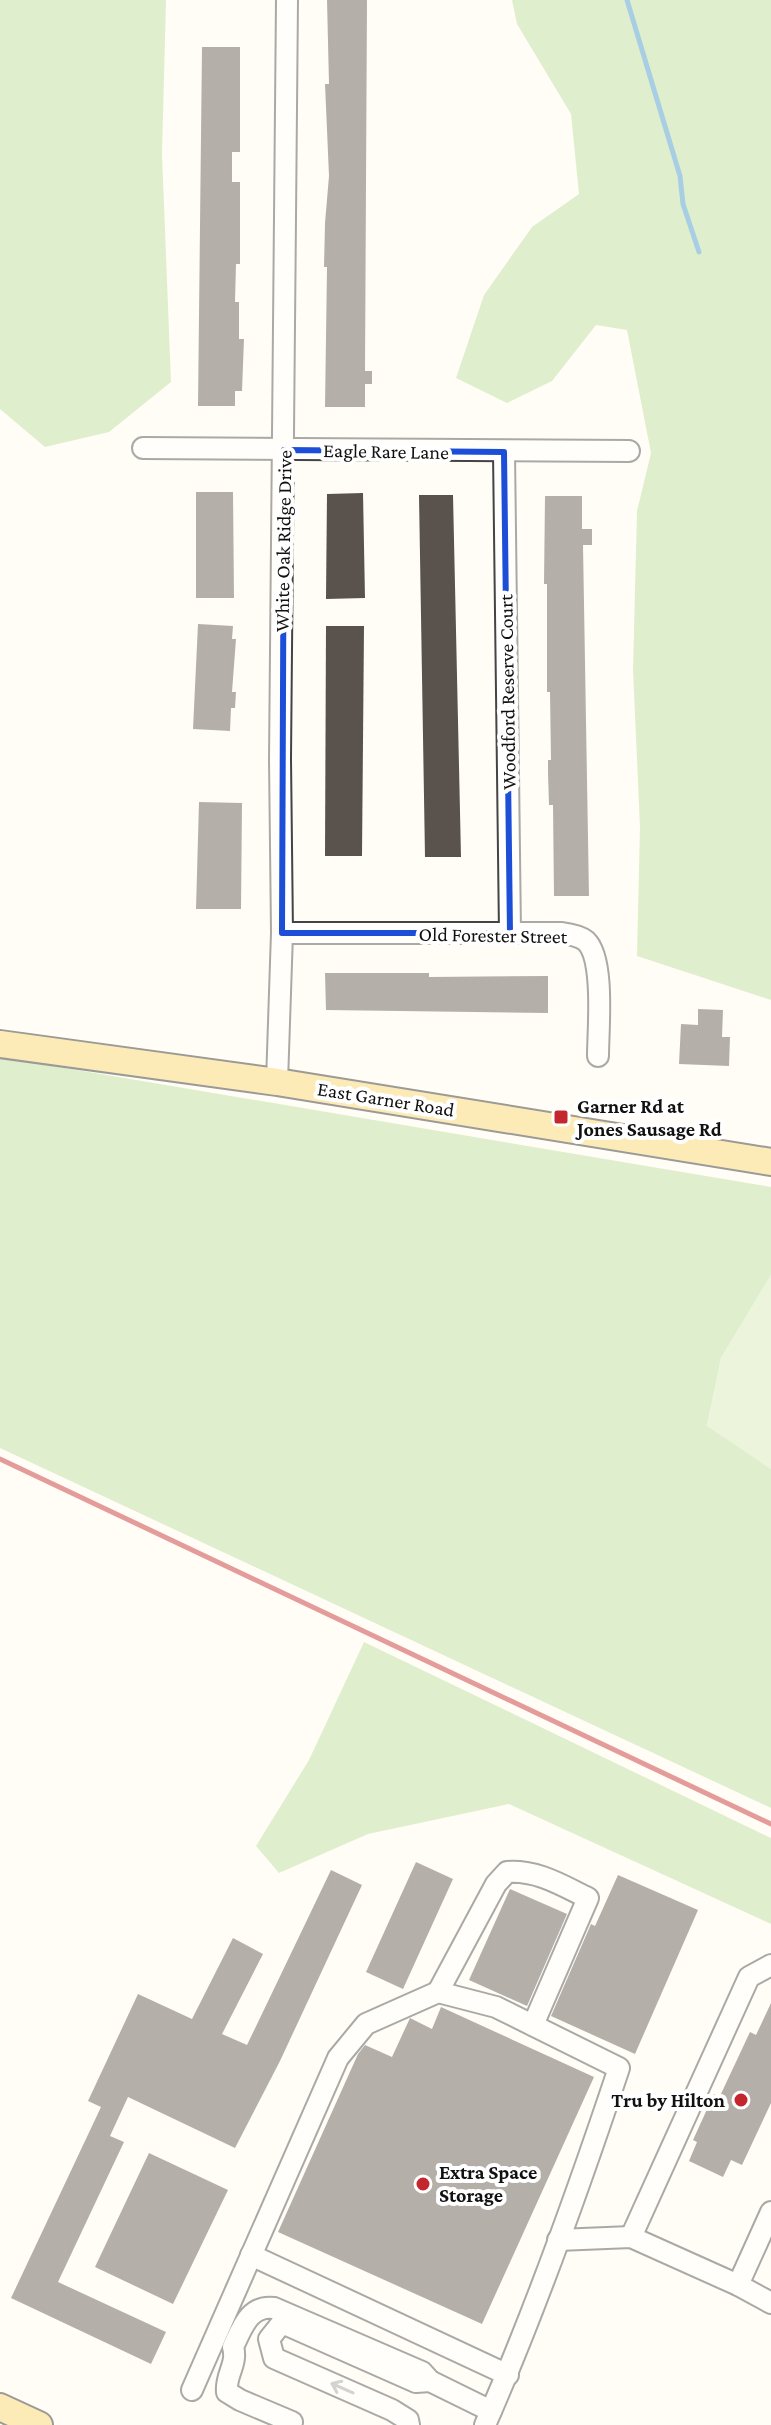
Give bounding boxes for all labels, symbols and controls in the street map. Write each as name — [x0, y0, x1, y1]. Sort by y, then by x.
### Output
street label: Eagle Rare Lane — [323, 439, 449, 464]
street label: White Oak Ridge Drive — [270, 450, 297, 632]
street label: Woodford Reserve Court — [494, 594, 520, 790]
street label: Old Forester Street — [419, 923, 568, 947]
street label: East Garner Road — [316, 1077, 456, 1121]
place label: Garner Rd at Jones Sausage Rd — [575, 1095, 722, 1140]
marker: Garner Rd at Jones Sausage Rd — [552, 1108, 570, 1126]
place label: Tru by Hilton — [611, 2089, 726, 2111]
marker: Tru by Hilton — [732, 2091, 750, 2109]
place label: Extra Space Storage — [439, 2161, 537, 2206]
marker: Extra Space Storage — [414, 2175, 432, 2193]
one-way arrow — [331, 2380, 355, 2395]

